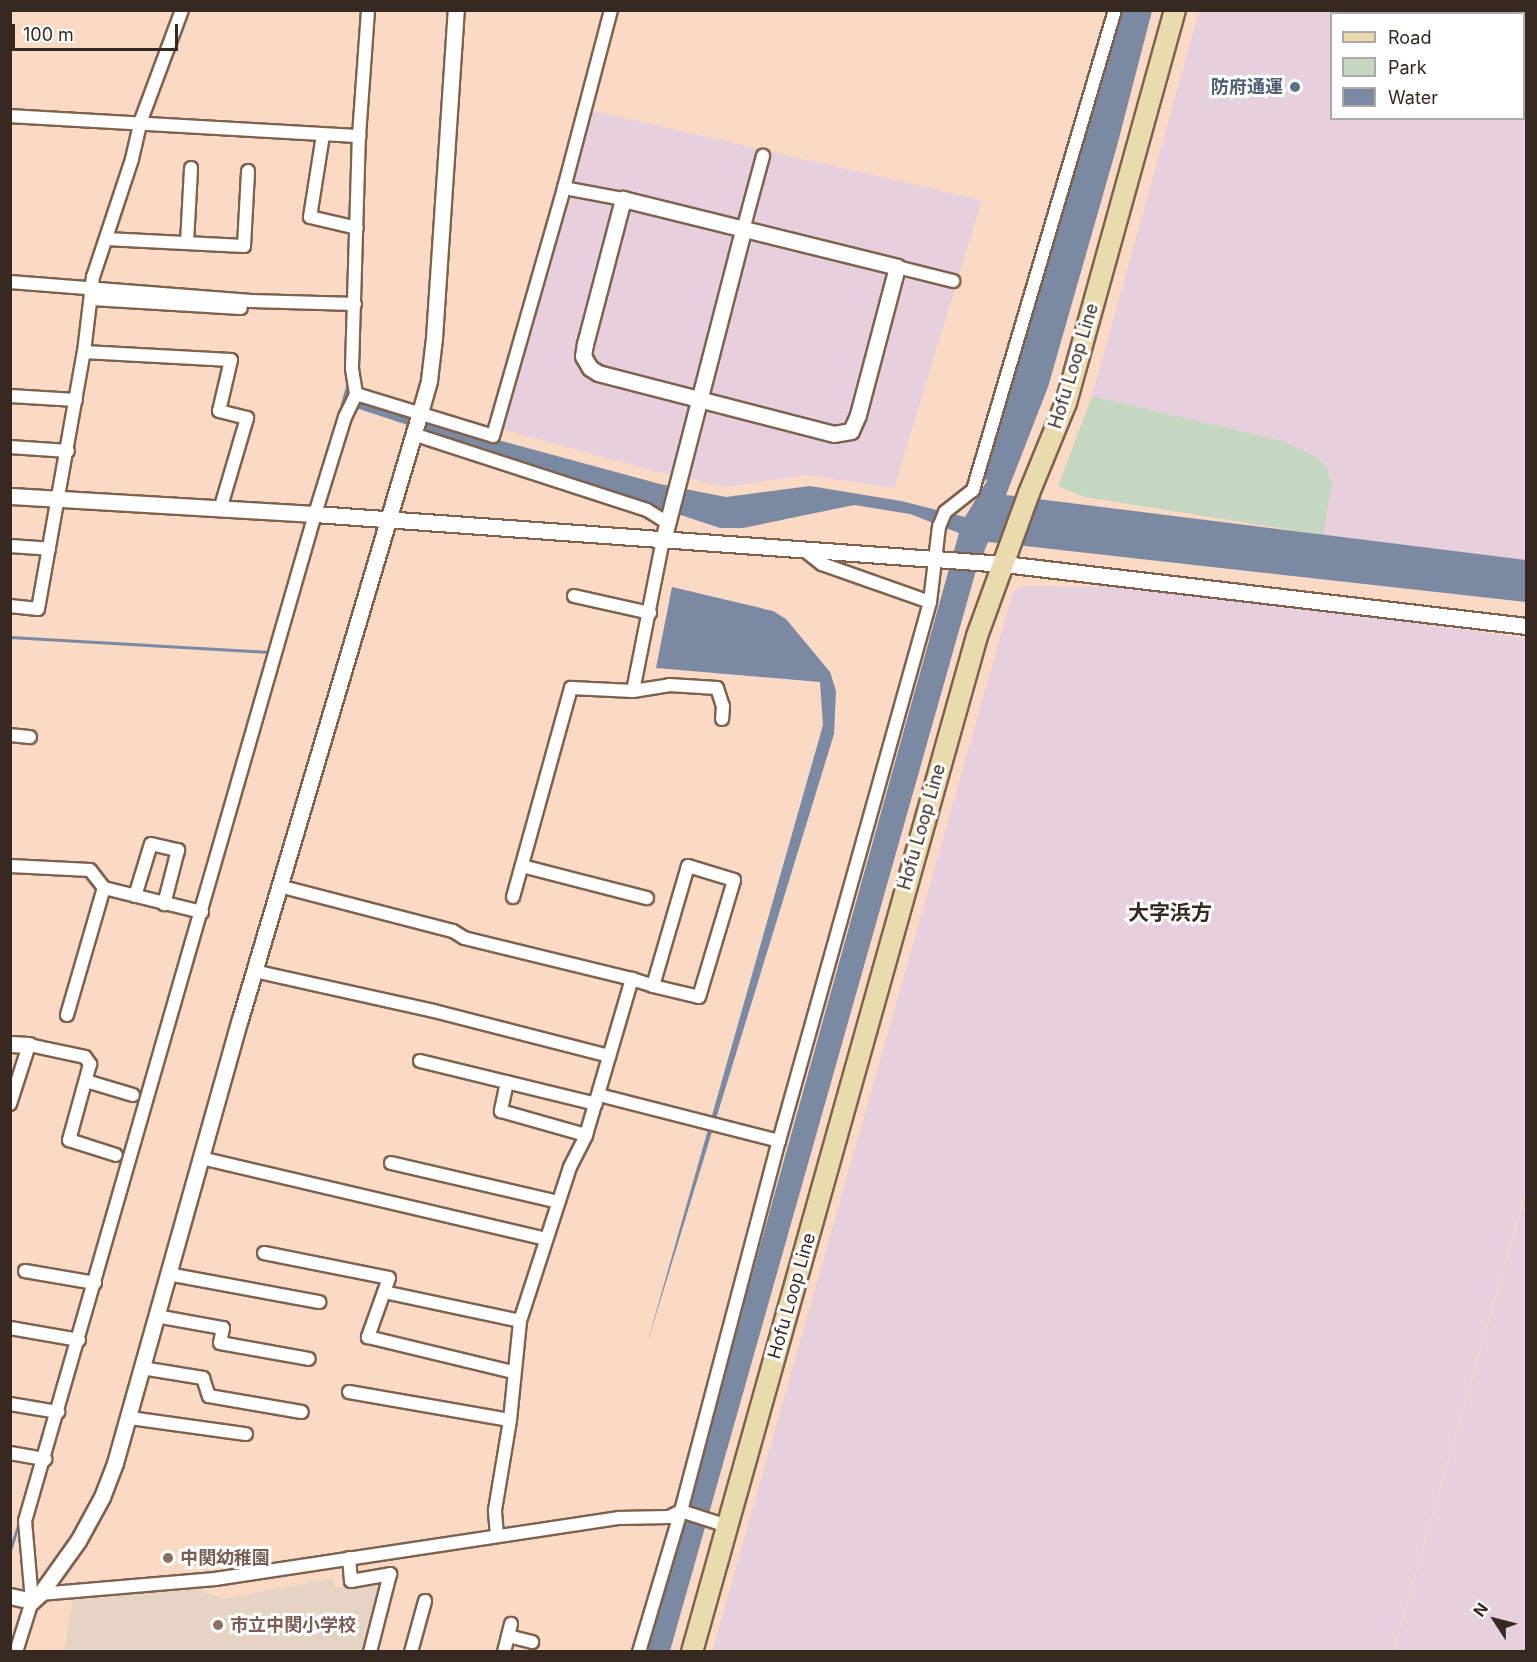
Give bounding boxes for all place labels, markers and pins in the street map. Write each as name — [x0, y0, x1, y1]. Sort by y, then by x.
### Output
place label: 防府通運 — [1211, 76, 1283, 98]
marker: 防府通運 — [1288, 80, 1302, 94]
place label: 中関幼稚園 — [180, 1547, 270, 1569]
marker: 中関幼稚園 — [161, 1551, 175, 1565]
place label: 市立中関小学校 — [230, 1614, 356, 1636]
marker: 市立中関小学校 — [211, 1618, 225, 1632]

